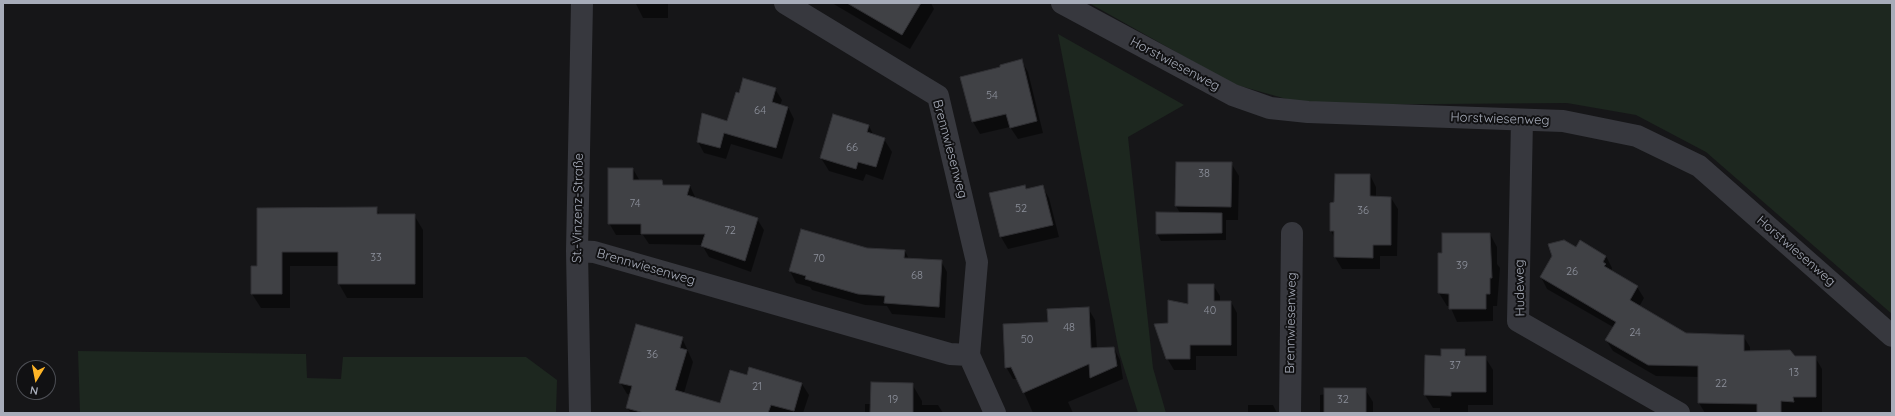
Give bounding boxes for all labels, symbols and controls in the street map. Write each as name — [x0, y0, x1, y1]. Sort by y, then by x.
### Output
street label: Horstwiesenweg — [1128, 34, 1222, 94]
house number: 54 — [986, 89, 998, 103]
street label: Brennwiesenweg — [929, 98, 971, 200]
house number: 64 — [754, 104, 766, 118]
street label: Horstwiesenweg — [1450, 109, 1550, 129]
house number: 66 — [846, 141, 858, 155]
street label: St.-Vinzenz-Straße — [569, 153, 587, 263]
house number: 38 — [1198, 167, 1210, 181]
house number: 74 — [630, 197, 640, 211]
house number: 52 — [1015, 202, 1027, 216]
house number: 36 — [1357, 204, 1369, 218]
street label: Horstwiesenweg — [1753, 213, 1839, 289]
house number: 72 — [724, 224, 736, 238]
street label: Brennwiesenweg — [595, 246, 697, 288]
house number: 33 — [370, 251, 382, 265]
house number: 70 — [813, 252, 825, 266]
house number: 39 — [1456, 259, 1468, 273]
street label: Hudeweg — [1512, 259, 1528, 317]
house number: 26 — [1566, 265, 1578, 279]
house number: 68 — [911, 269, 923, 283]
street label: Brennwiesenweg — [1282, 272, 1300, 374]
house number: 40 — [1204, 304, 1216, 318]
house number: 48 — [1063, 321, 1075, 335]
house number: 24 — [1629, 326, 1641, 340]
house number: 50 — [1021, 333, 1033, 347]
house number: 36 — [646, 348, 658, 362]
house number: 37 — [1449, 359, 1461, 373]
north arrow — [16, 360, 56, 400]
house number: 13 — [1789, 366, 1799, 380]
house number: 22 — [1715, 377, 1727, 391]
house number: 21 — [752, 380, 762, 394]
text: N — [29, 383, 39, 398]
house number: 19 — [888, 393, 898, 407]
house number: 32 — [1337, 393, 1349, 407]

